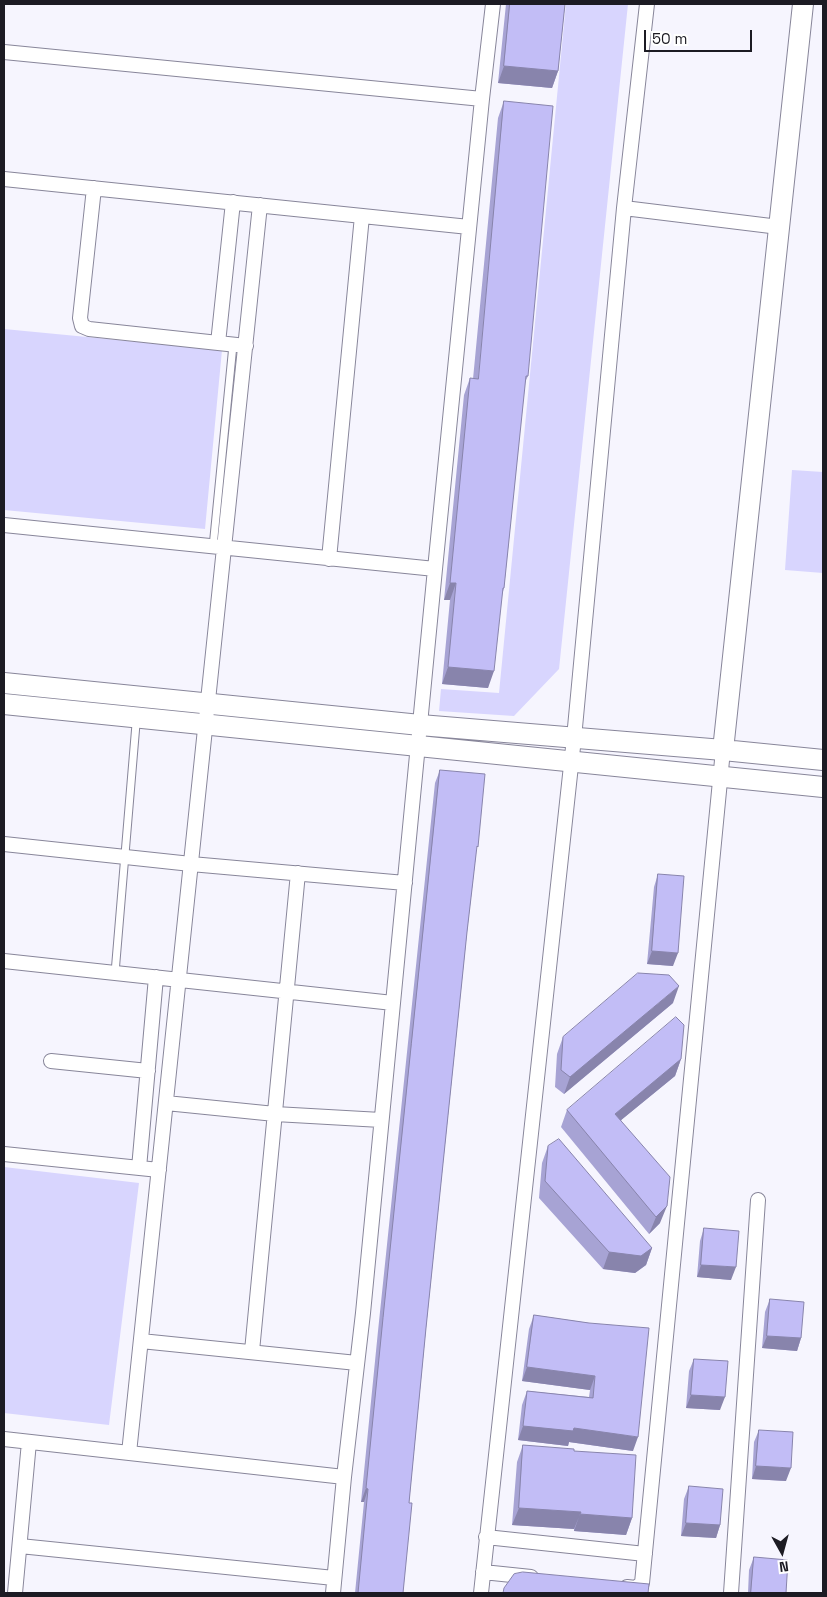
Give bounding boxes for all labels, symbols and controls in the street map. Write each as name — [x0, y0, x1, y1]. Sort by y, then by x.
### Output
scale bar — [647, 20, 754, 52]
text: 50 m — [652, 29, 687, 48]
north arrow — [757, 1527, 807, 1577]
text: N — [778, 1557, 790, 1576]

